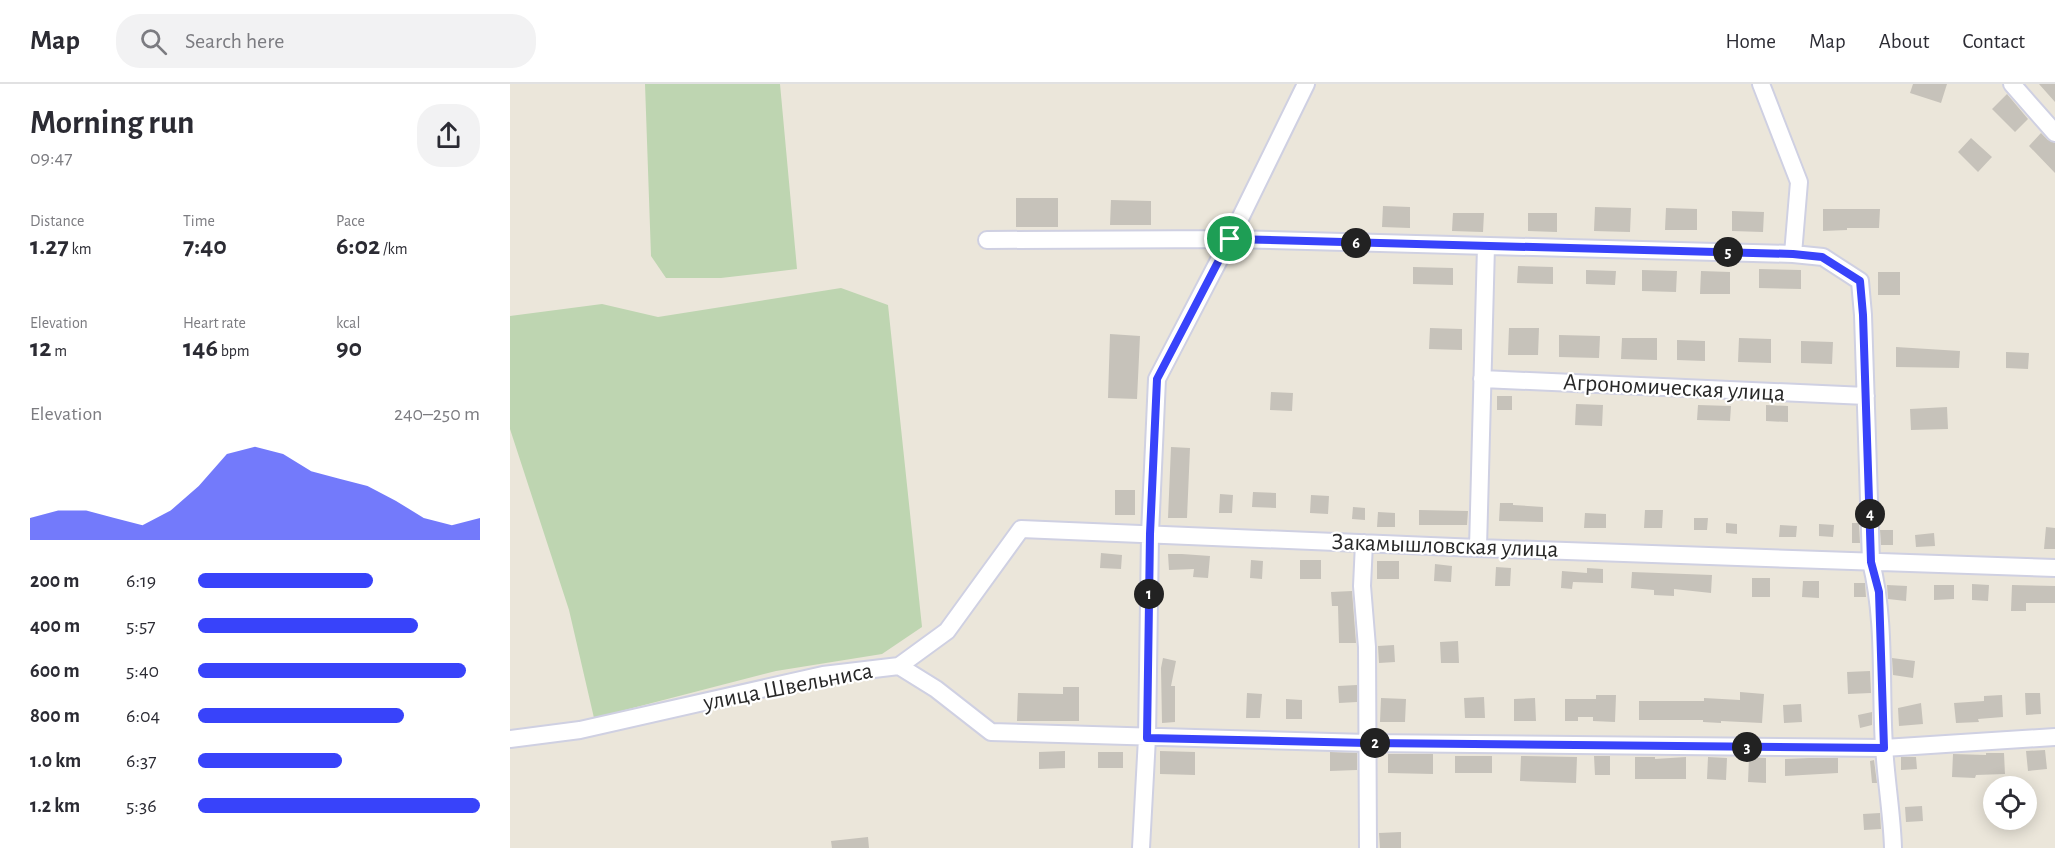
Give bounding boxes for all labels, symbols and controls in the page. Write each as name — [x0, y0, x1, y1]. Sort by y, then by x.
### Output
search box — [116, 14, 536, 68]
icon: search — [137, 25, 170, 58]
text: Map — [30, 27, 80, 55]
text: Search here — [185, 30, 284, 52]
text: Home — [1725, 31, 1776, 52]
text: Map — [1809, 31, 1846, 52]
text: About — [1879, 31, 1929, 52]
text: Contact — [1962, 31, 2025, 52]
button: share — [417, 104, 480, 167]
text: Morning run — [30, 107, 194, 140]
text: 09:47 — [30, 148, 73, 168]
text: Distance — [30, 213, 84, 229]
text: Time — [183, 213, 215, 229]
text: Pace — [336, 213, 365, 229]
pin — [1204, 213, 1255, 264]
icon: arrive — [1213, 222, 1246, 255]
pin: 6 — [1341, 228, 1371, 258]
text: 1.27 — [30, 233, 69, 259]
text: 7:40 — [183, 233, 227, 259]
text: 6:02 — [336, 233, 380, 259]
text: 6 — [1352, 235, 1360, 251]
pin: 5 — [1713, 237, 1743, 267]
text: km — [69, 241, 92, 257]
text: /km — [380, 241, 408, 257]
text: 5 — [1725, 244, 1731, 260]
text: Elevation — [30, 315, 88, 331]
text: Heart rate — [183, 315, 246, 331]
text: kcal — [336, 315, 360, 331]
text: 12 — [30, 335, 52, 361]
text: 146 — [183, 335, 218, 361]
text: 90 — [336, 335, 362, 361]
text: m — [52, 343, 67, 359]
text: bpm — [218, 343, 250, 359]
street label: Агрономическая улица — [1562, 370, 1786, 406]
text: Elevation — [30, 404, 102, 424]
text: 240–250 m — [394, 404, 480, 424]
pin: 4 — [1855, 499, 1885, 529]
text: 4 — [1866, 506, 1874, 522]
street label: Закамышловская улица — [1331, 530, 1559, 562]
text: 200 m — [30, 571, 79, 591]
text: 6:19 — [126, 571, 156, 591]
pin: 1 — [1134, 579, 1164, 609]
text: 1 — [1146, 586, 1152, 602]
text: 400 m — [30, 616, 80, 636]
text: 5:57 — [126, 616, 156, 636]
street label: улица Швельниса — [700, 659, 875, 715]
text: 600 m — [30, 661, 80, 681]
text: 5:40 — [126, 661, 159, 681]
text: 800 m — [30, 706, 80, 726]
text: 6:04 — [126, 706, 160, 726]
pin: 2 — [1360, 728, 1390, 758]
pin: 3 — [1732, 732, 1762, 762]
text: 2 — [1371, 735, 1379, 751]
text: 3 — [1744, 739, 1750, 755]
text: 1.0 km — [30, 751, 81, 771]
text: 6:37 — [126, 751, 157, 771]
map controls — [1983, 776, 2037, 830]
button: locate — [1983, 776, 2037, 830]
text: 1.2 km — [30, 796, 80, 816]
text: 5:36 — [126, 796, 157, 816]

